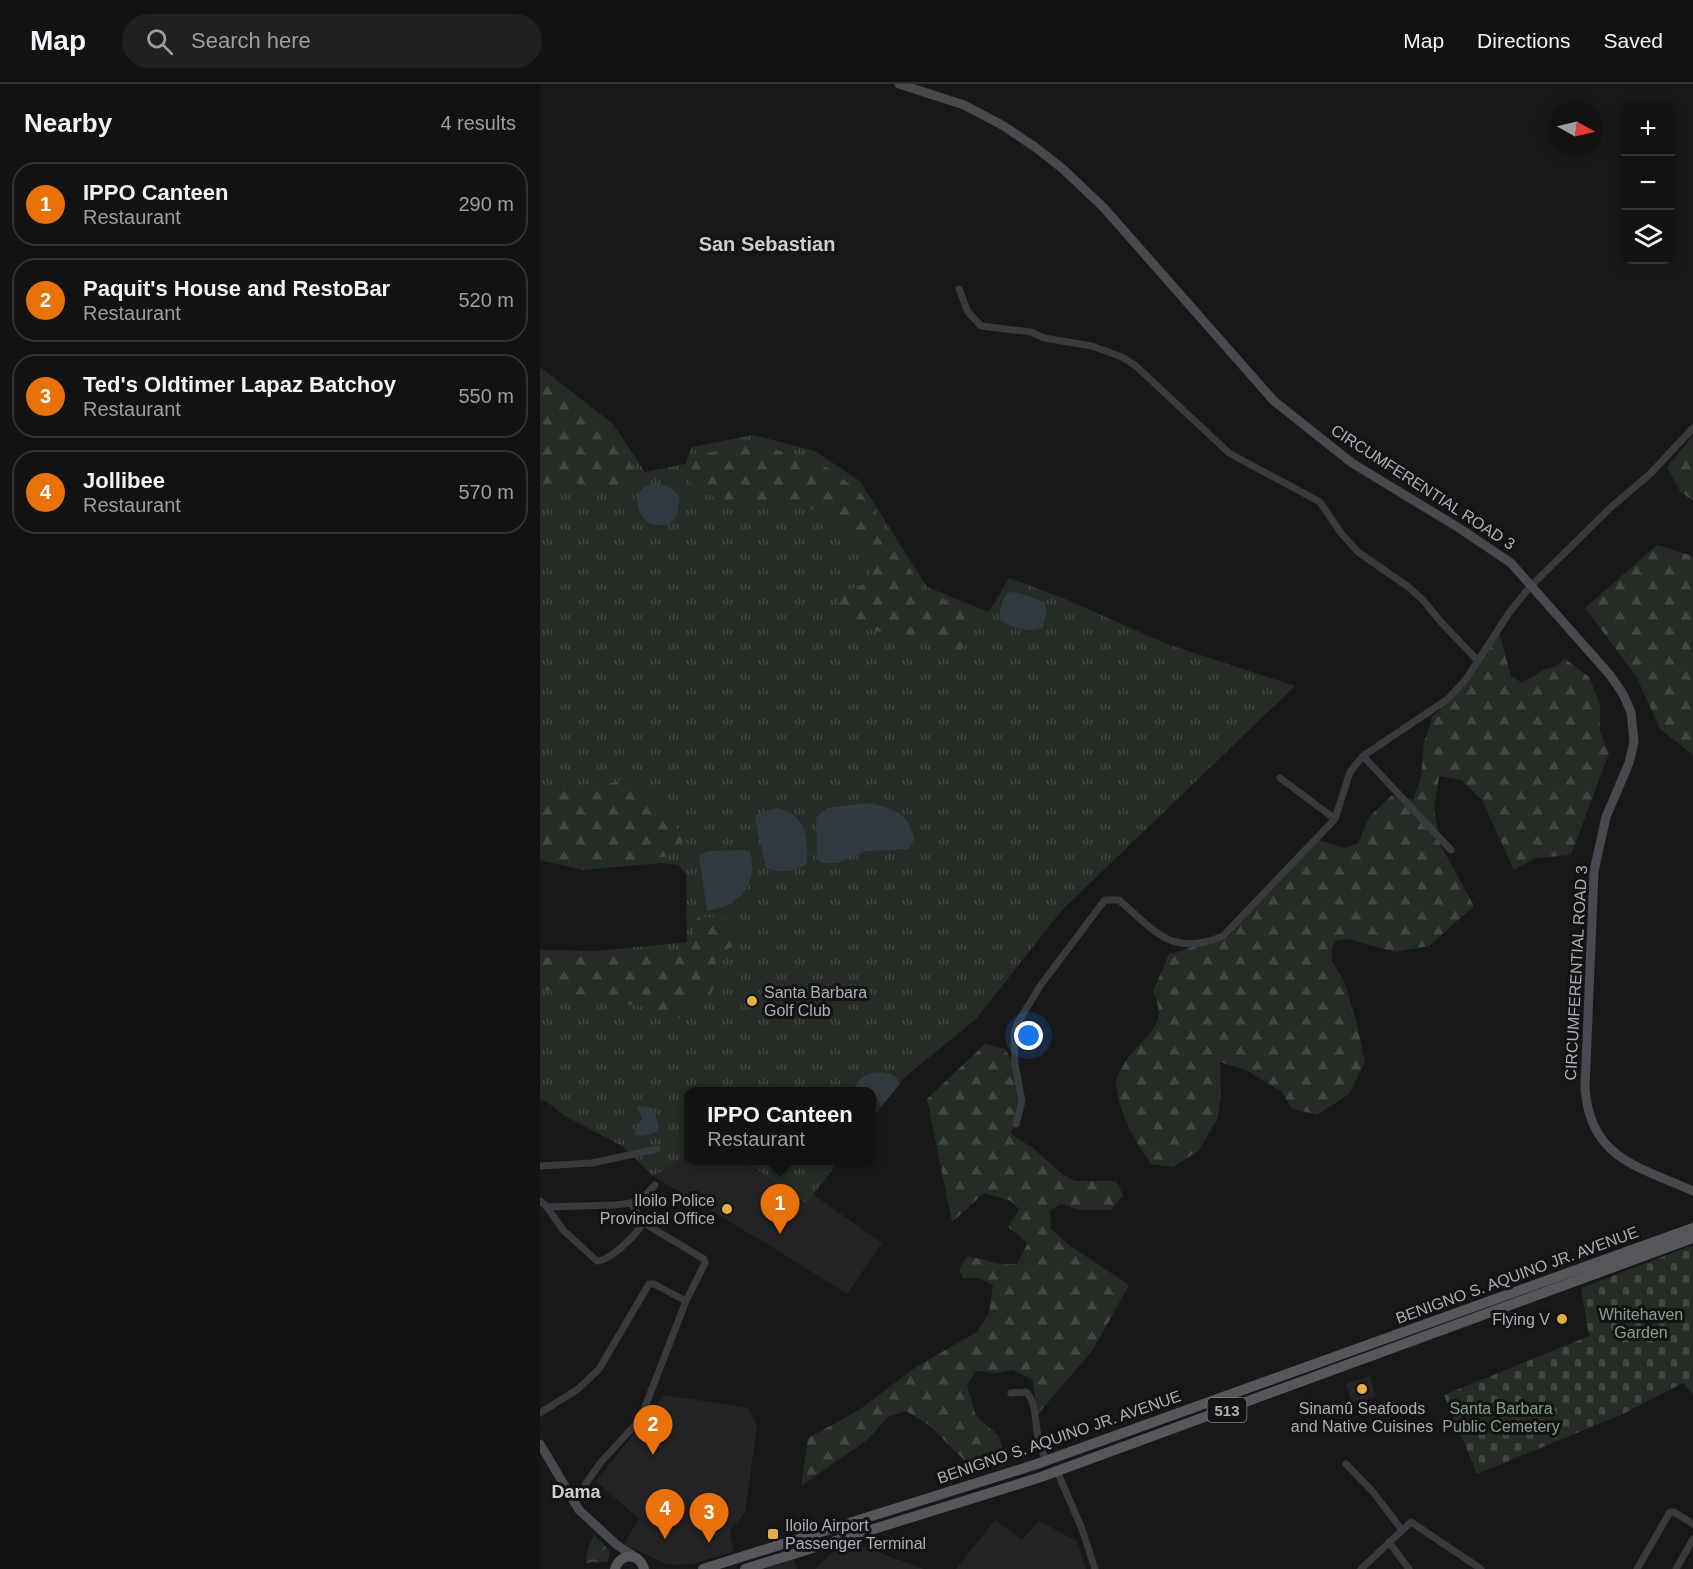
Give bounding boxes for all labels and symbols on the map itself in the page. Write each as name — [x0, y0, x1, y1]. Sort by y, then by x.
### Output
north arrow — [1549, 102, 1603, 156]
district label: San Sebastian — [699, 233, 835, 255]
street label: CIRCUMFERENTIAL ROAD 3 — [1328, 421, 1518, 553]
street label: CIRCUMFERENTIAL ROAD 3 — [1562, 865, 1590, 1081]
place label: Santa Barbara Golf Club — [764, 984, 867, 1019]
marker: Santa Barbara Golf Club — [745, 994, 759, 1008]
your location — [1014, 1021, 1043, 1050]
pin: 1 — [760, 1184, 800, 1234]
place label: Iloilo Police Provincial Office — [600, 1192, 715, 1227]
marker: Iloilo Police Provincial Office — [720, 1202, 734, 1216]
street label: BENIGNO S. AQUINO JR. AVENUE — [1394, 1223, 1640, 1327]
park label: Whitehaven Garden — [1599, 1306, 1683, 1341]
place label: Flying V — [1492, 1311, 1550, 1328]
marker: Flying V — [1555, 1312, 1569, 1326]
marker: Sinamû Seafoods and Native Cuisines — [1355, 1382, 1369, 1396]
street label: BENIGNO S. AQUINO JR. AVENUE — [935, 1387, 1183, 1487]
road number: 513 — [1208, 1398, 1246, 1422]
place label: Sinamû Seafoods and Native Cuisines — [1291, 1400, 1433, 1435]
park label: Santa Barbara Public Cemetery — [1442, 1400, 1560, 1435]
pin: 2 — [634, 1406, 672, 1455]
district label: Dama — [551, 1482, 601, 1502]
pin: 4 — [646, 1490, 684, 1539]
pin: 3 — [690, 1494, 728, 1543]
place label: Iloilo Airport Passenger Terminal — [785, 1517, 926, 1552]
marker: Iloilo Airport Passenger Terminal — [766, 1527, 780, 1541]

